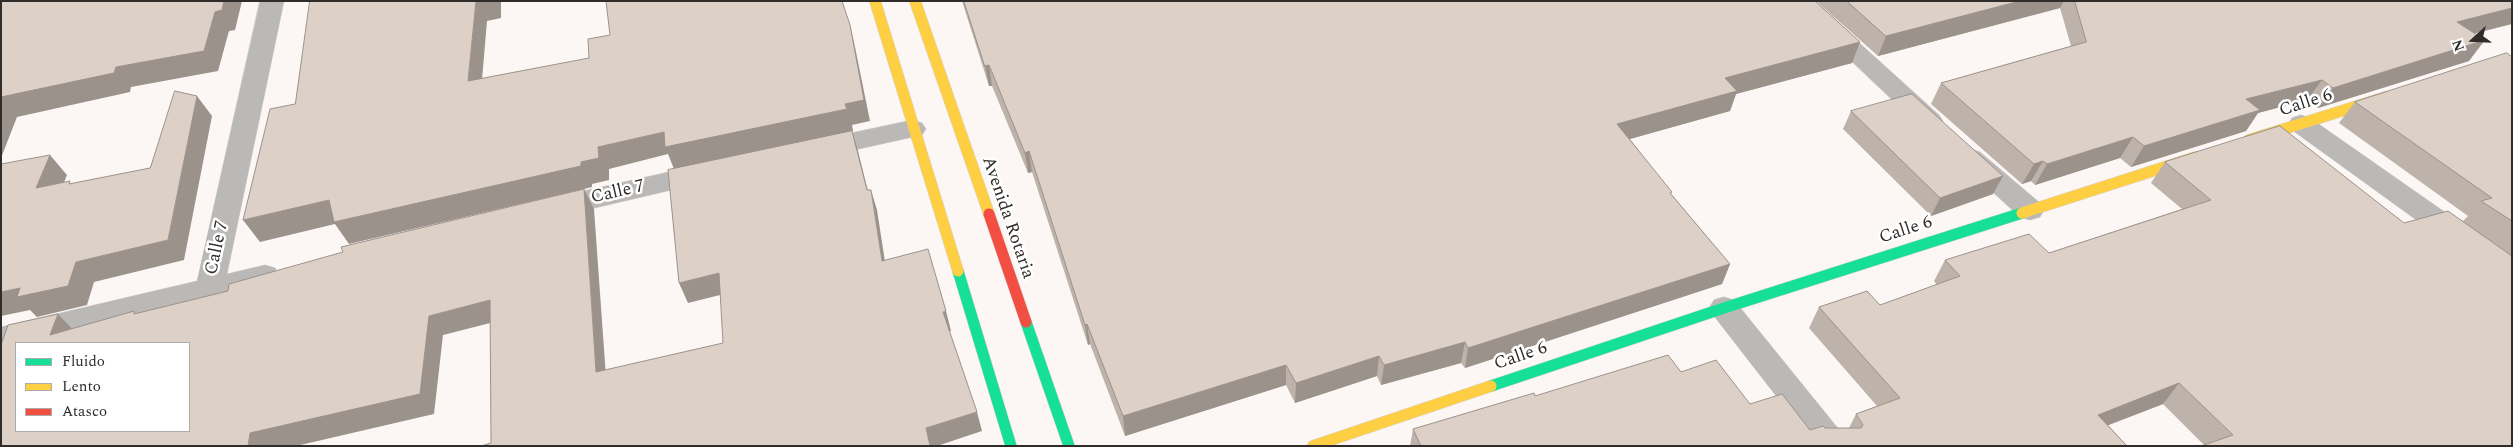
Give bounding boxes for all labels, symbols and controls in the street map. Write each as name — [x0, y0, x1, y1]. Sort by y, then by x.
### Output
north arrow — [2448, 15, 2498, 65]
text: N — [2447, 36, 2470, 54]
street label: Calle 6 — [2277, 85, 2335, 123]
street label: Avenida Rotaria — [976, 154, 1038, 282]
street label: Calle 7 — [589, 176, 647, 210]
street label: Calle 6 — [1877, 212, 1935, 250]
street label: Calle 7 — [202, 219, 234, 277]
street label: Calle 6 — [1492, 338, 1550, 376]
legend — [15, 342, 190, 432]
text: Fluido — [62, 350, 105, 373]
text: Lento — [62, 375, 101, 398]
text: Atasco — [62, 400, 107, 423]

